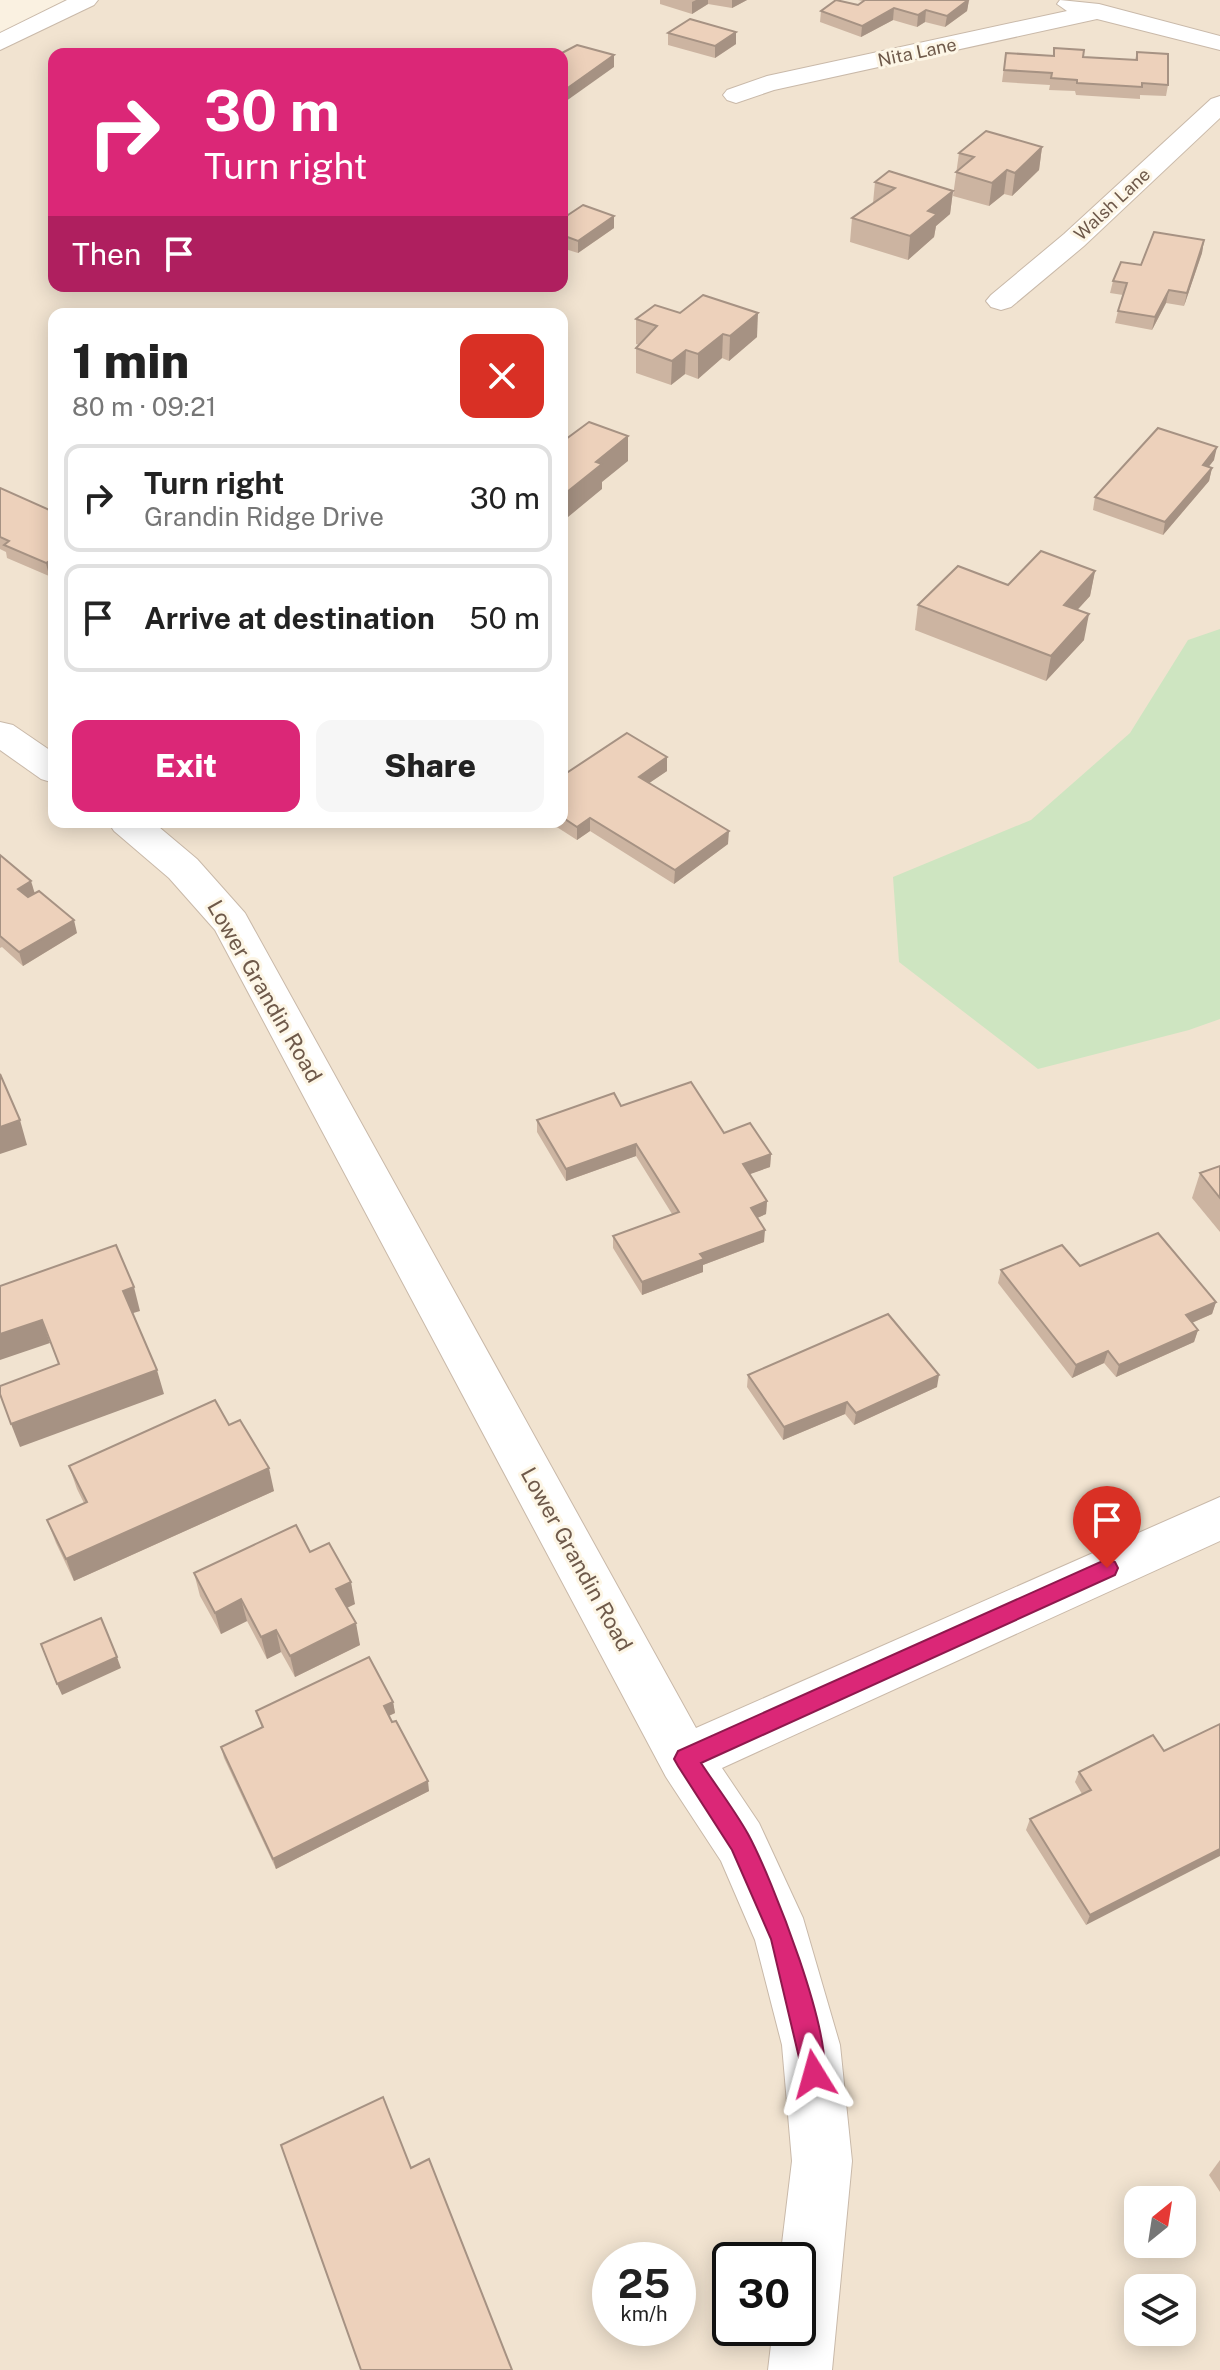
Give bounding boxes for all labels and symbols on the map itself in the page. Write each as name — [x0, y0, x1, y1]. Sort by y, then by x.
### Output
street label: Nita Lane — [876, 33, 958, 71]
street label: Walsh Lane — [1070, 164, 1154, 244]
street label: Lower Grandin Road — [202, 895, 328, 1087]
street label: Lower Grandin Road — [516, 1463, 638, 1655]
pin — [1073, 1486, 1141, 1568]
position arrow — [772, 2032, 856, 2116]
north arrow — [1124, 2186, 1196, 2258]
speed limit sign: 30 — [712, 2242, 816, 2346]

